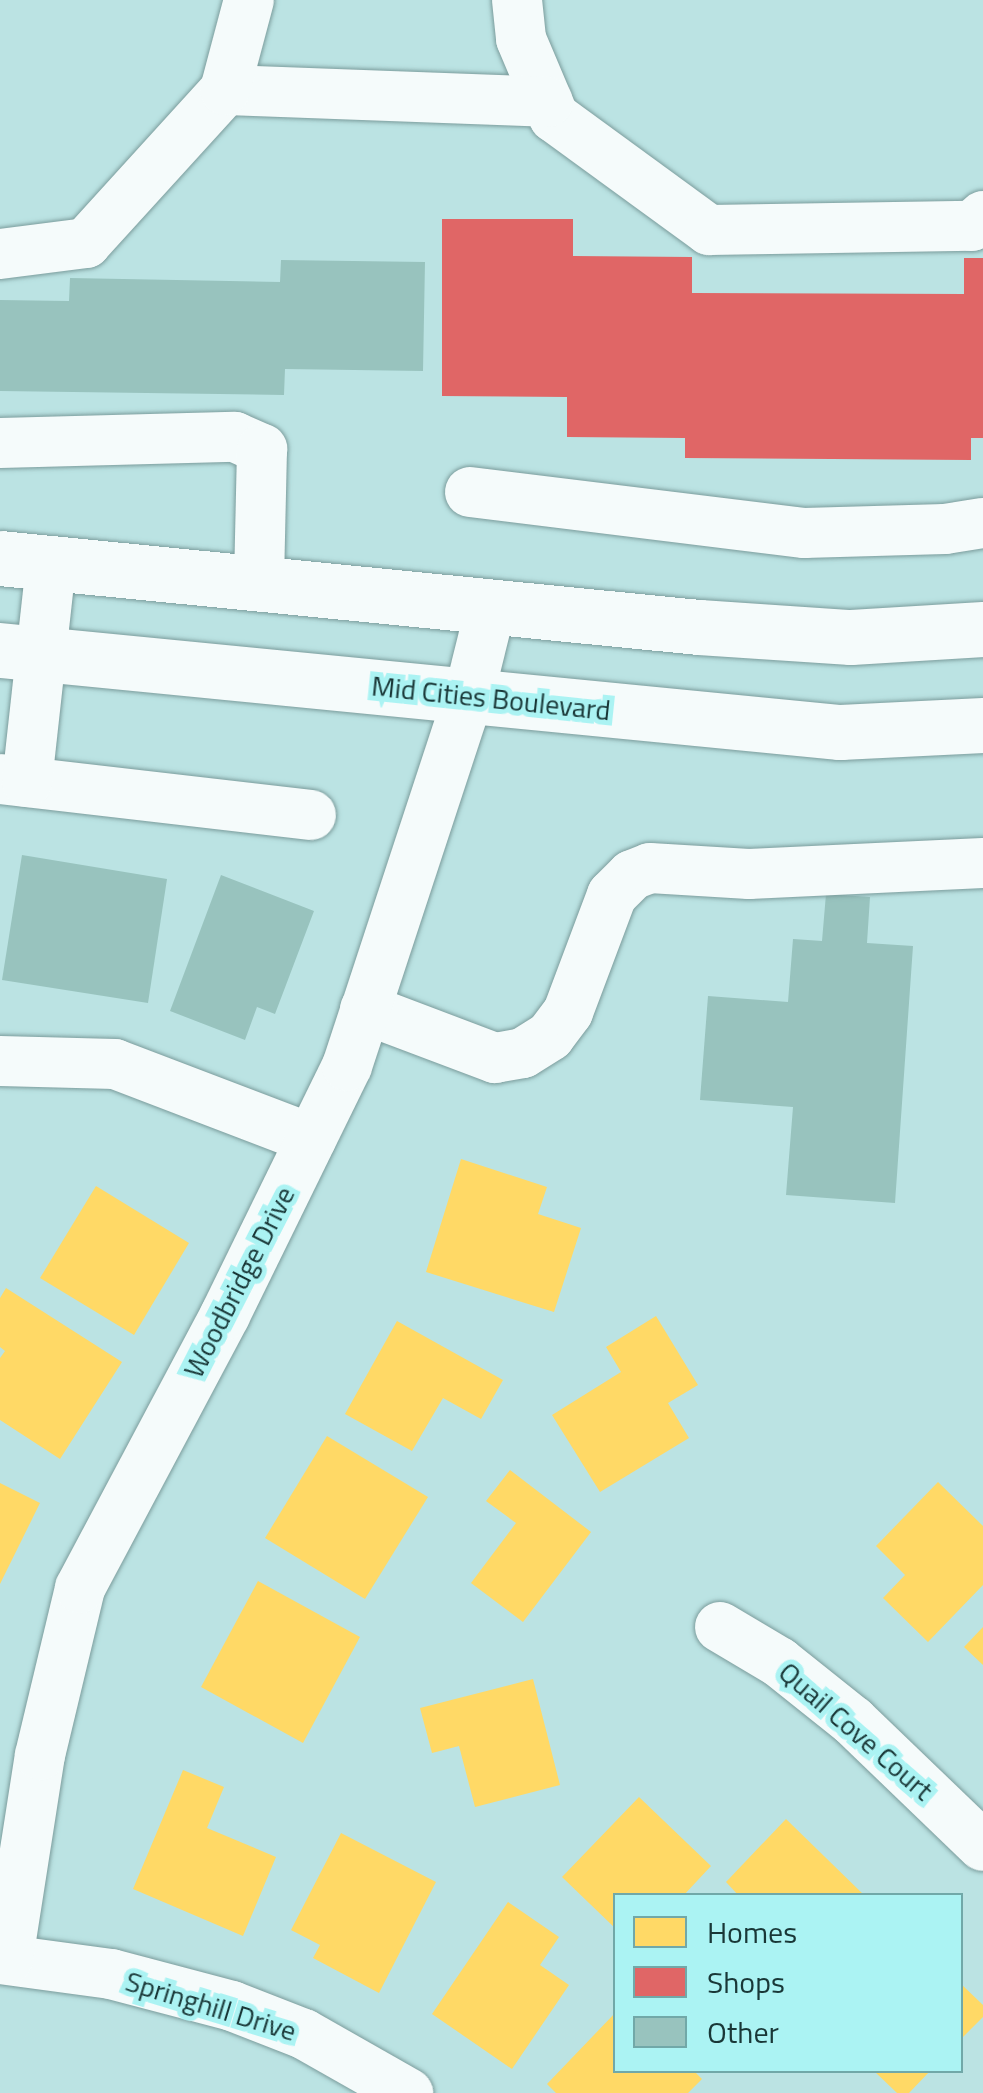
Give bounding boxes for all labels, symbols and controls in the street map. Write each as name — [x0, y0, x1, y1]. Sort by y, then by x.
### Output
street label: Mid Cities Boulevard — [370, 669, 612, 727]
street label: Woodbridge Drive — [176, 1181, 302, 1383]
street label: Quail Cove Court — [772, 1655, 940, 1807]
legend — [613, 1893, 963, 2073]
text: Homes — [707, 1909, 797, 1955]
text: Shops — [707, 1959, 785, 2005]
street label: Springhill Drive — [122, 1964, 300, 2048]
text: Other — [707, 2009, 779, 2055]

